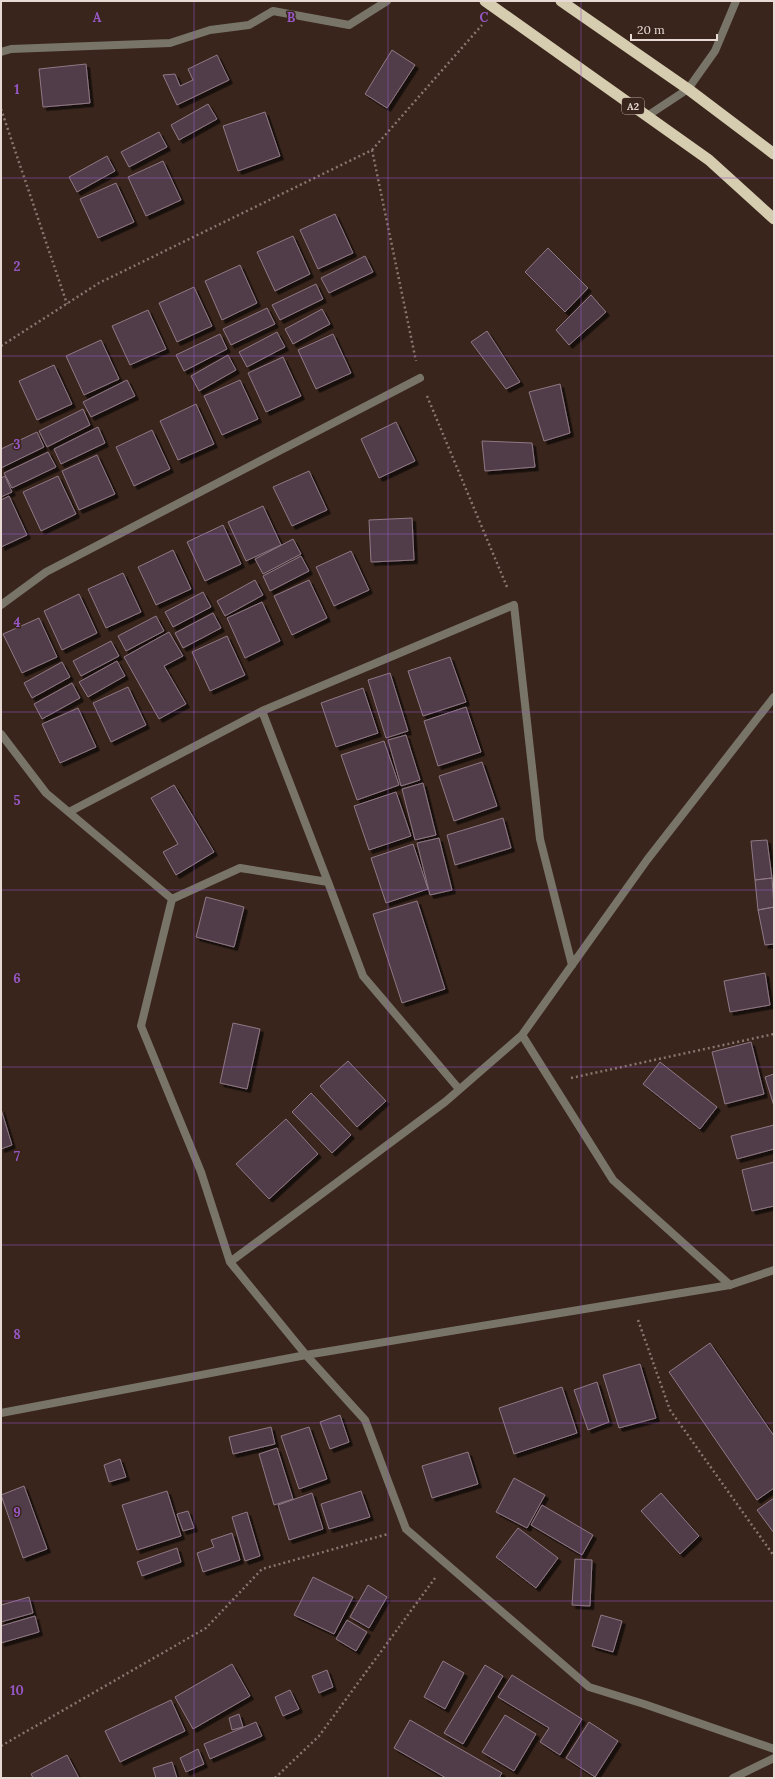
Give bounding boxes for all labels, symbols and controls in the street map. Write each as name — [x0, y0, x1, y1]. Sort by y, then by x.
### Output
text: A — [93, 9, 102, 26]
text: B — [287, 9, 296, 26]
text: C — [480, 9, 489, 26]
scale bar — [631, 16, 717, 42]
text: 20 m — [637, 22, 665, 37]
text: 1 — [14, 81, 20, 98]
road number: A2 — [622, 98, 644, 114]
text: 2 — [14, 258, 21, 275]
text: 3 — [13, 436, 21, 453]
text: 4 — [13, 614, 21, 631]
text: 5 — [13, 792, 21, 809]
text: 6 — [13, 970, 21, 987]
text: 7 — [14, 1148, 20, 1165]
text: 8 — [13, 1326, 21, 1343]
text: 9 — [13, 1504, 21, 1521]
text: 10 — [10, 1682, 24, 1699]

